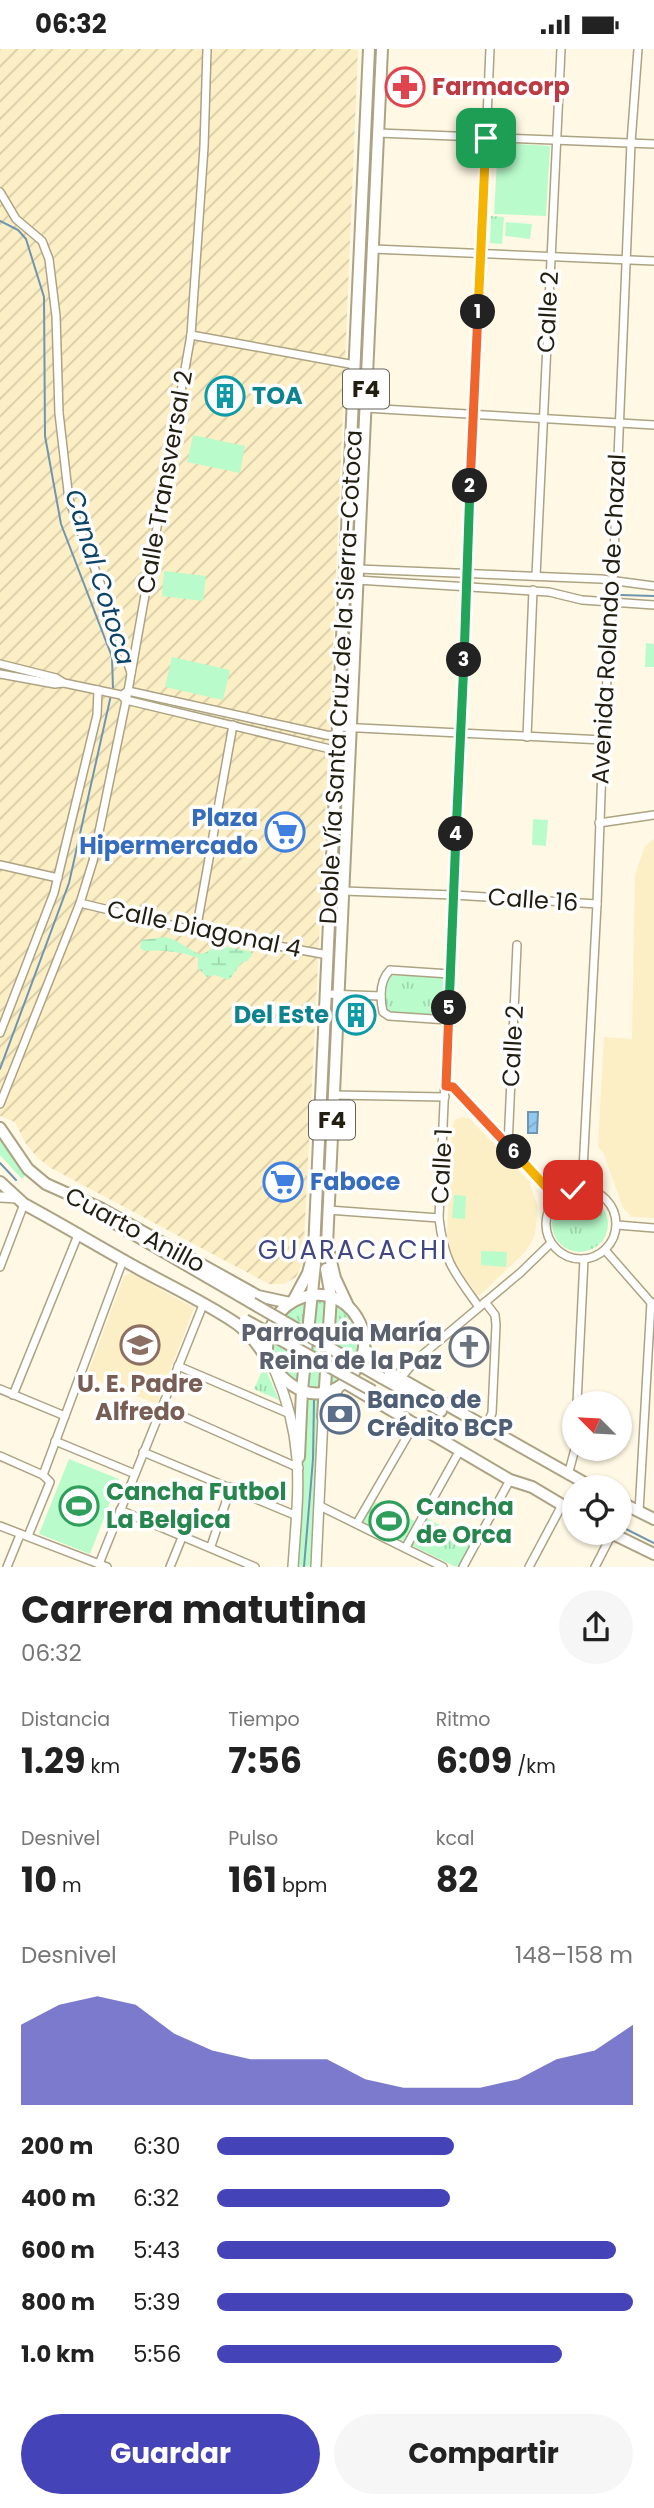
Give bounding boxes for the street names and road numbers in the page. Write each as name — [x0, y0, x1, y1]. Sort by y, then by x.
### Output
street label: Calle 2 — [529, 270, 566, 354]
street label: Calle Transversal 2 — [129, 368, 200, 596]
road number: F4 — [343, 369, 389, 409]
street label: Doble Vía Santa Cruz de la Sierra-Cotoca — [311, 429, 370, 925]
street label: Avenida Rolando de Chazal — [583, 453, 634, 785]
street label: Calle 16 — [487, 880, 579, 919]
street label: Calle Diagonal 4 — [104, 892, 304, 965]
street label: Calle 2 — [494, 1004, 531, 1088]
road number: F4 — [309, 1101, 355, 1139]
street label: Calle 1 — [423, 1127, 460, 1205]
street label: Cuarto Anillo — [59, 1179, 211, 1280]

